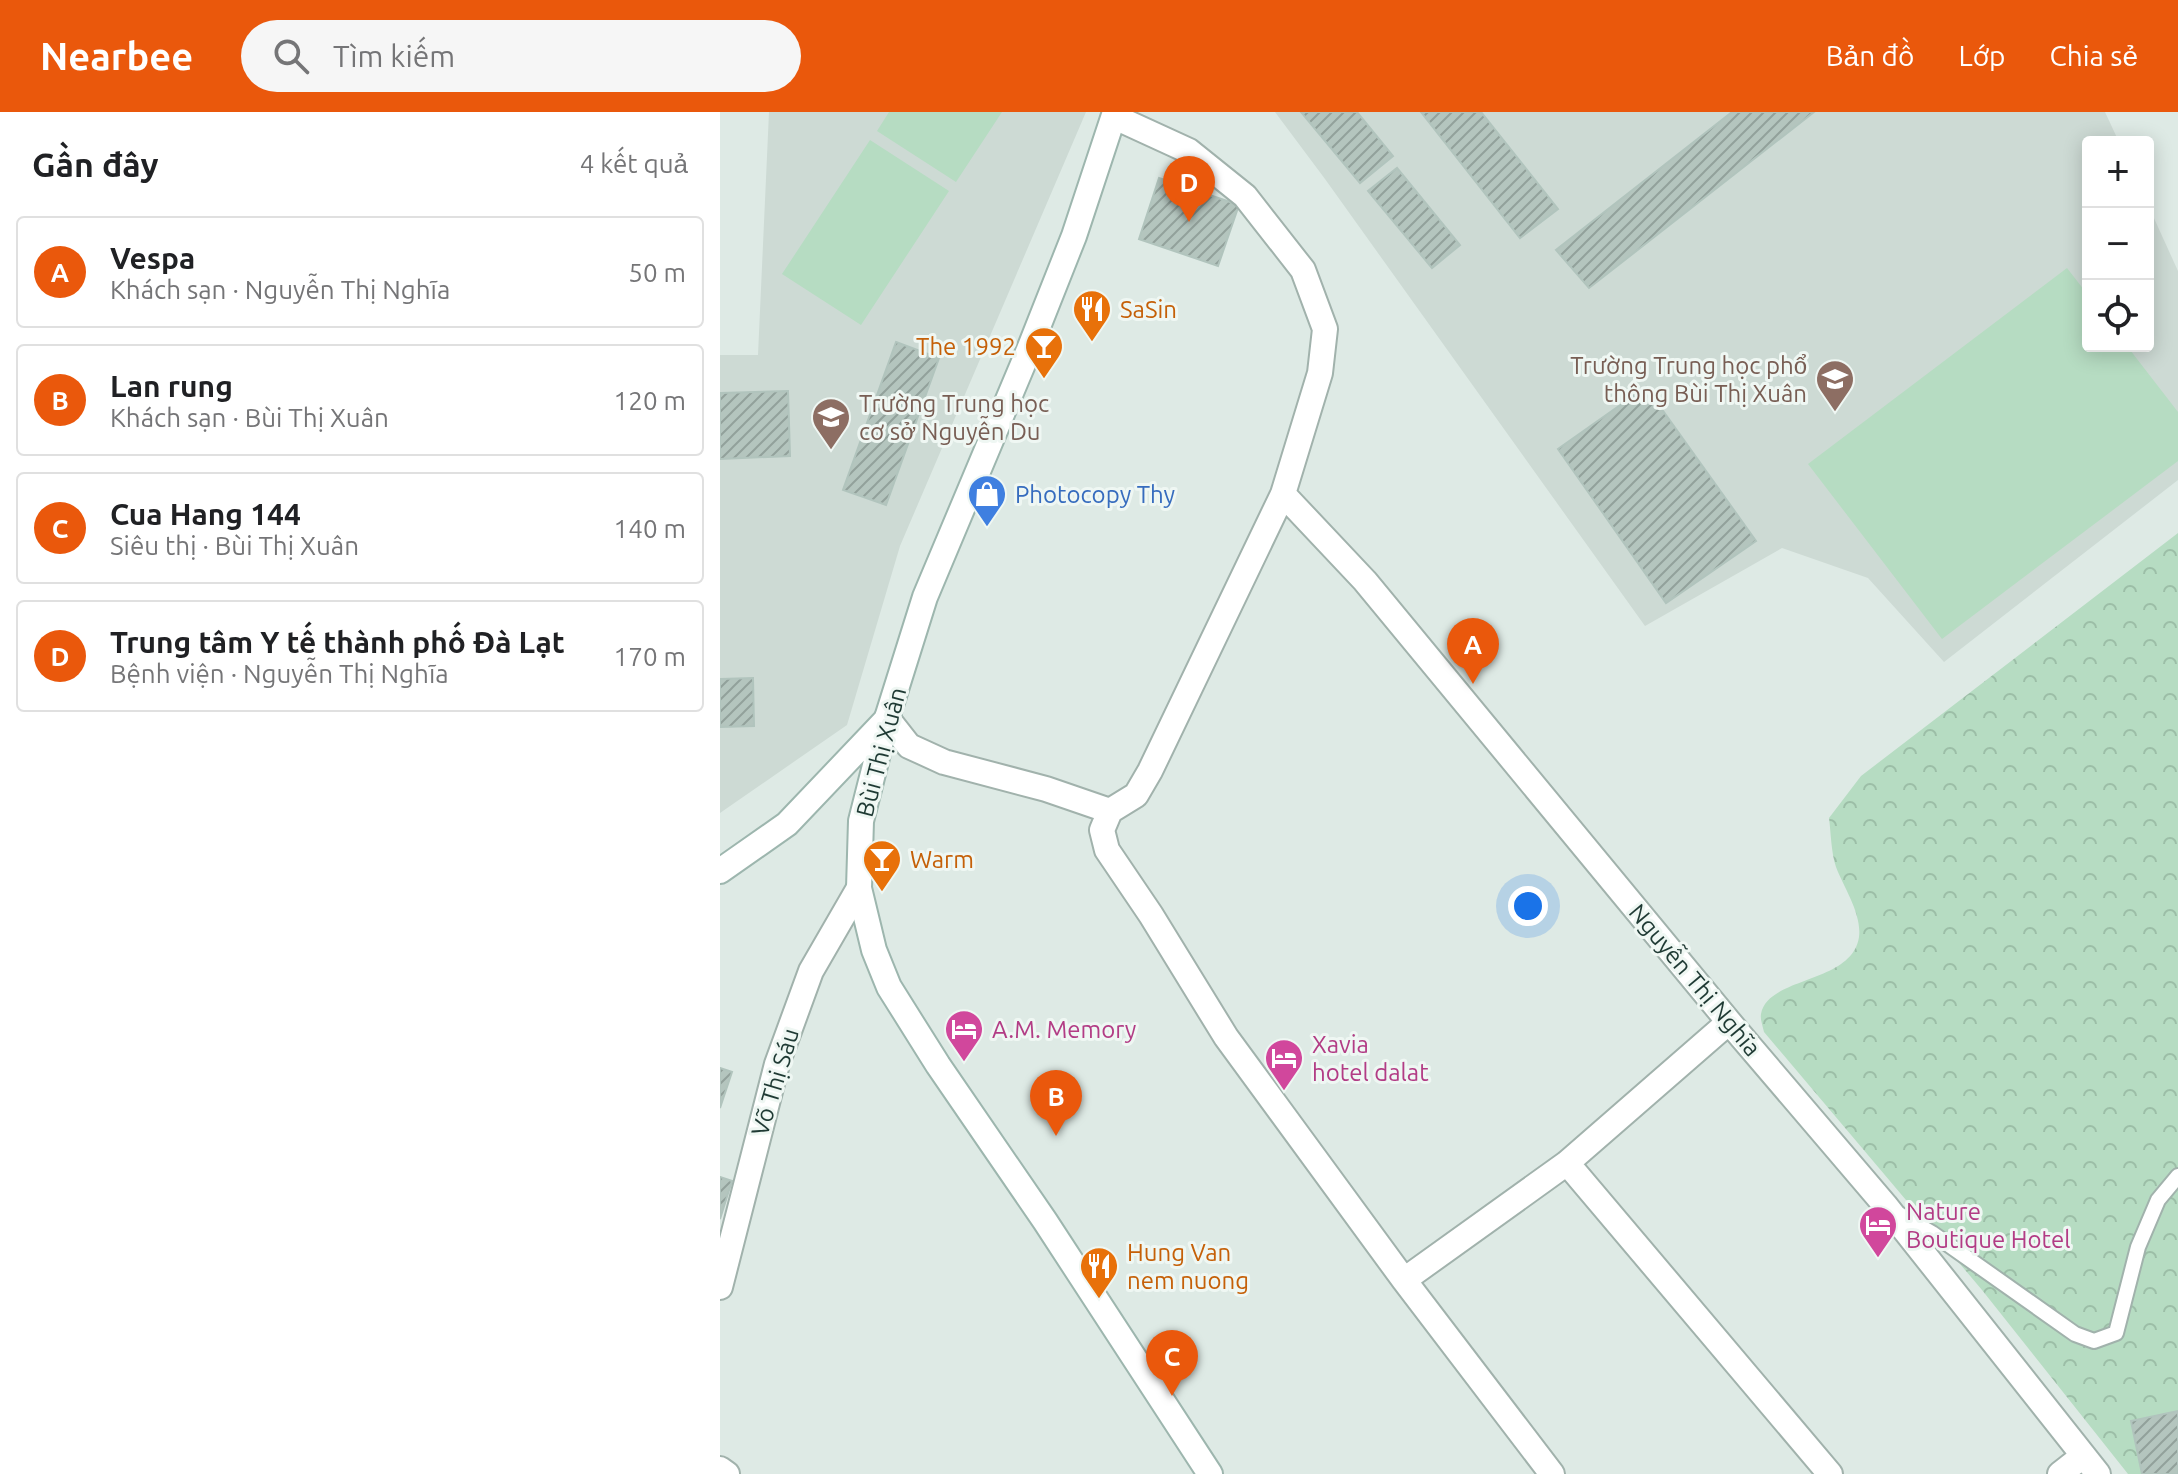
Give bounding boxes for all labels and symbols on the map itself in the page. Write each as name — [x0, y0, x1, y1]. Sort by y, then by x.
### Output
pin: D — [1163, 156, 1215, 222]
restaurant icon: SaSin — [1071, 288, 1113, 343]
place label: SaSin — [1120, 296, 1177, 323]
bar icon: The 1992 — [1023, 325, 1065, 380]
place label: The 1992 — [916, 333, 1016, 360]
place label: Trường Trung học phổ thông Bùi Thị Xuân — [1570, 352, 1807, 407]
school or university icon: Trường Trung học phổ thông Bùi Thị Xuân — [1814, 358, 1856, 413]
place label: Trường Trung học cơ sở Nguyễn Du — [859, 390, 1049, 445]
school or university icon: Trường Trung học cơ sở Nguyễn Du — [810, 396, 852, 451]
shop icon: Photocopy Thy — [966, 473, 1008, 528]
place label: Photocopy Thy — [1015, 481, 1176, 508]
pin: A — [1447, 618, 1499, 684]
street label: Bùi Thị Xuân — [851, 684, 911, 820]
bar icon: Warm — [861, 838, 903, 893]
place label: Warm — [910, 846, 974, 873]
your location — [1508, 886, 1548, 926]
street label: Nguyễn Thị Nghĩa — [1624, 897, 1769, 1061]
hotel icon: A.M. Memory — [943, 1008, 985, 1063]
place label: A.M. Memory — [992, 1016, 1137, 1043]
street label: Võ Thị Sáu — [746, 1025, 804, 1139]
place label: Xavia hotel dalat — [1312, 1031, 1429, 1086]
hotel icon: Xavia hotel dalat — [1263, 1037, 1305, 1092]
pin: B — [1030, 1070, 1082, 1136]
place label: Nature Boutique Hotel — [1906, 1198, 2070, 1253]
hotel icon: Nature Boutique Hotel — [1857, 1204, 1899, 1259]
place label: Hung Van nem nuong — [1127, 1239, 1249, 1294]
restaurant icon: Hung Van nem nuong — [1078, 1245, 1120, 1300]
pin: C — [1146, 1330, 1198, 1396]

